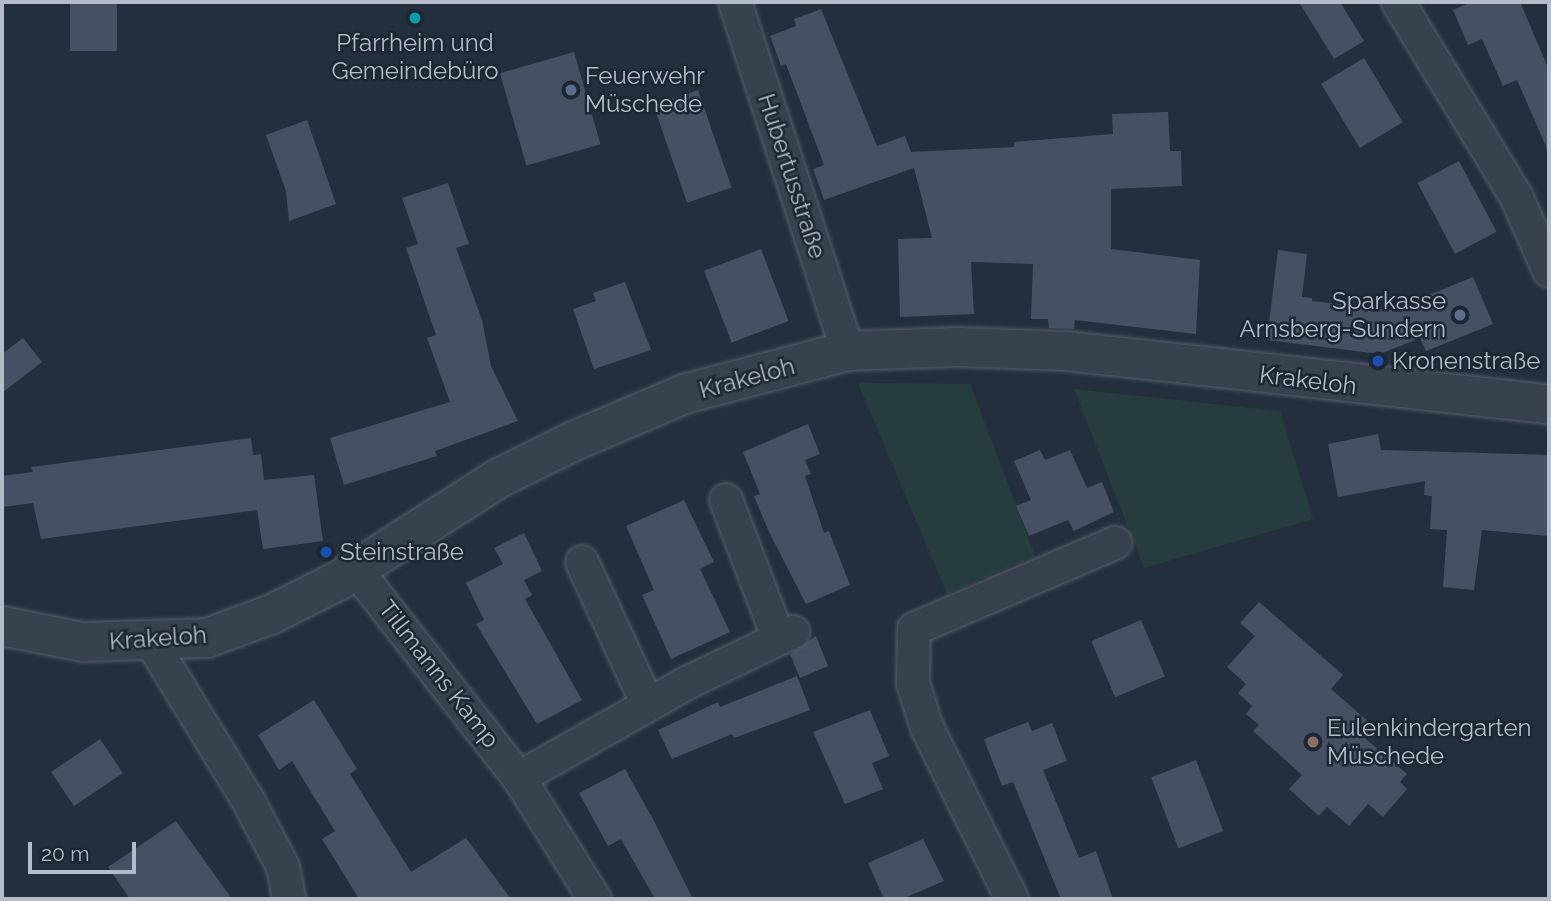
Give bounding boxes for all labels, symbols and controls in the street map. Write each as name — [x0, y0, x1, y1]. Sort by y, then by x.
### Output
marker: Pfarrheim und Gemeindebüro — [407, 10, 423, 26]
place label: Pfarrheim und Gemeindebüro — [331, 29, 499, 85]
place label: Feuerwehr Müschede — [585, 62, 705, 118]
marker: Feuerwehr Müschede — [563, 82, 579, 98]
street label: Hubertusstraße — [752, 90, 832, 262]
place label: Sparkasse Arnsberg-Sundern — [1240, 287, 1446, 343]
marker: Sparkasse Arnsberg-Sundern — [1452, 307, 1468, 323]
place label: Kronenstraße — [1392, 347, 1540, 375]
street label: Krakeloh — [696, 351, 798, 405]
marker: Kronenstraße — [1370, 353, 1386, 369]
street label: Krakeloh — [1258, 360, 1358, 400]
place label: Steinstraße — [340, 538, 464, 566]
marker: Steinstraße — [318, 544, 334, 560]
street label: Tillmanns Kamp — [373, 595, 505, 753]
street label: Krakeloh — [108, 620, 208, 656]
place label: Eulenkindergarten Müschede — [1327, 714, 1531, 770]
marker: Eulenkindergarten Müschede — [1305, 734, 1321, 750]
scale bar — [32, 828, 140, 872]
text: 20 m — [41, 841, 89, 866]

